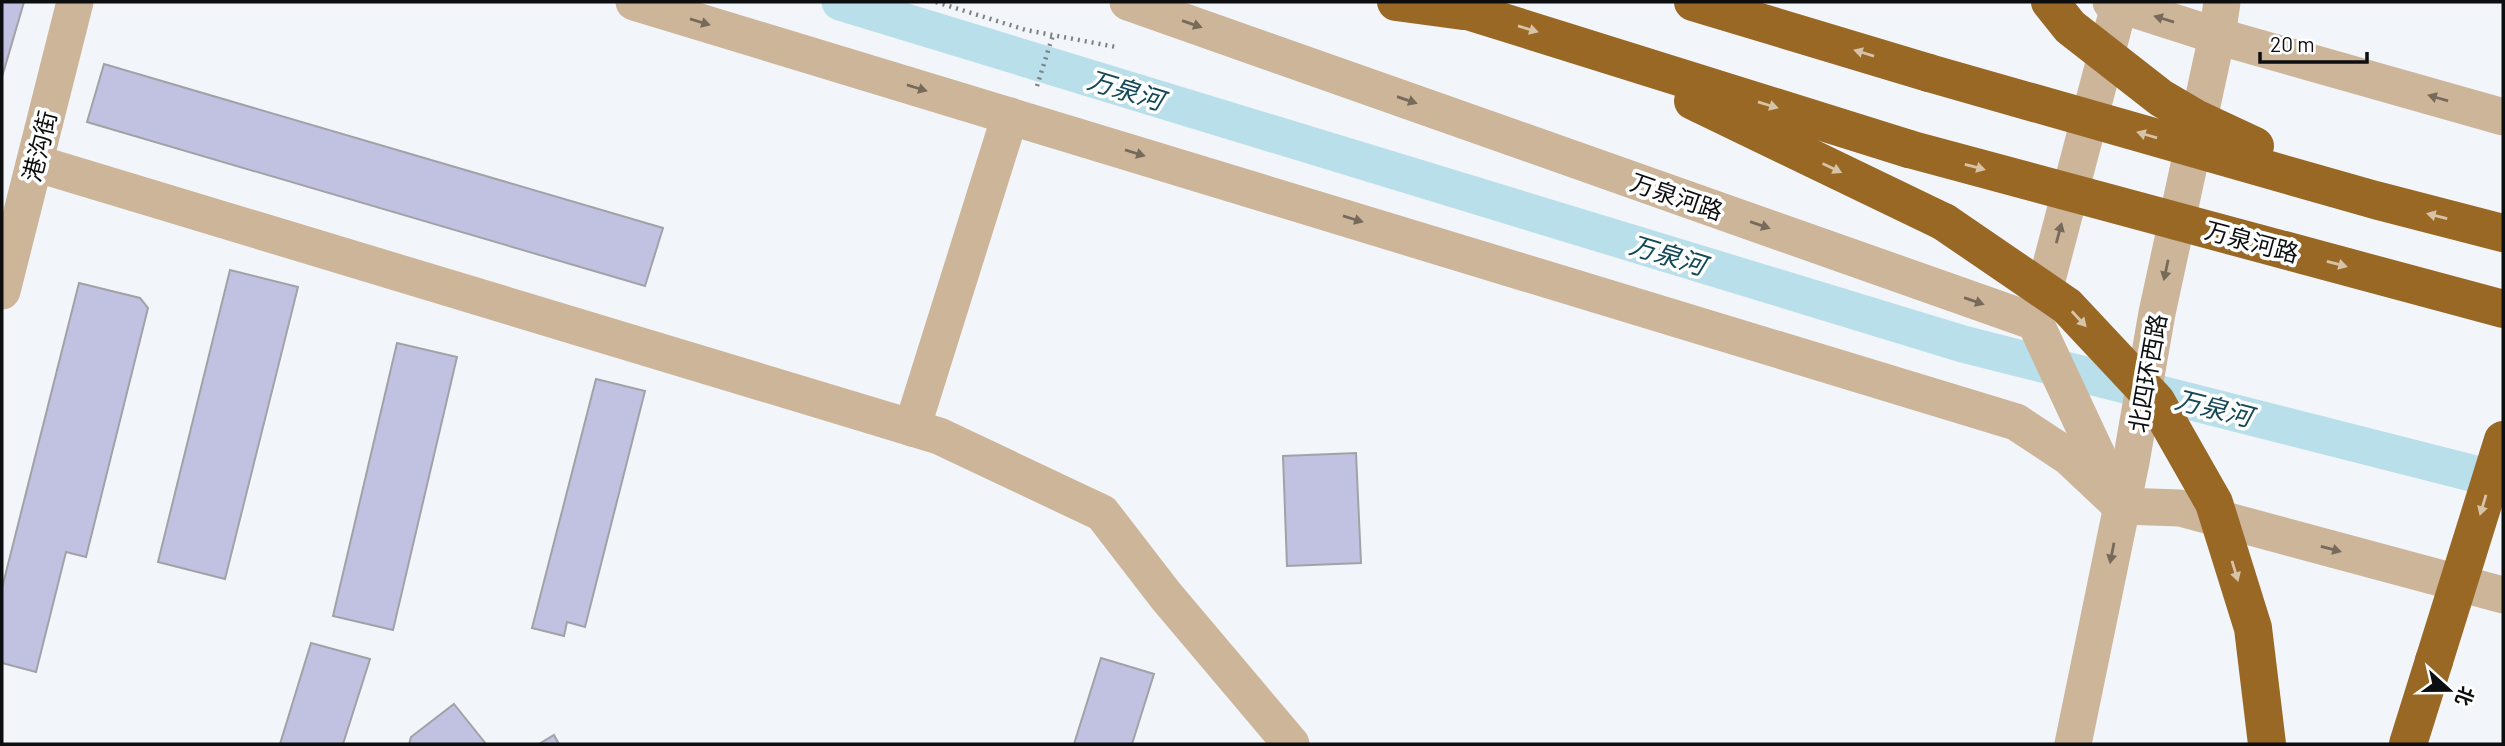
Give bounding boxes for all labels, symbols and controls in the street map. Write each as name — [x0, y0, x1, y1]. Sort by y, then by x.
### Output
one-way arrow — [2153, 14, 2174, 24]
one-way arrow — [690, 17, 711, 27]
one-way arrow — [1182, 19, 1203, 30]
scale bar — [2260, 21, 2367, 65]
one-way arrow — [1517, 24, 1538, 35]
text: 20 m — [2270, 31, 2315, 56]
one-way arrow — [1853, 47, 1874, 57]
water label: 万泉河 — [1084, 63, 1173, 117]
one-way arrow — [907, 83, 928, 93]
one-way arrow — [2426, 92, 2448, 103]
one-way arrow — [1396, 95, 1417, 106]
one-way arrow — [1758, 100, 1779, 110]
street label: 港沟街 — [16, 108, 62, 184]
one-way arrow — [2136, 129, 2158, 140]
one-way arrow — [1125, 149, 1146, 159]
one-way arrow — [1965, 162, 1986, 172]
one-way arrow — [1822, 163, 1842, 174]
street label: 万泉河路 — [1627, 167, 1727, 225]
one-way arrow — [2426, 210, 2448, 221]
one-way arrow — [1343, 215, 1364, 225]
street label: 万泉河路 — [2202, 215, 2302, 267]
one-way arrow — [1750, 220, 1771, 231]
one-way arrow — [2054, 221, 2065, 243]
water label: 万泉河 — [1626, 228, 1715, 282]
one-way arrow — [2161, 259, 2172, 281]
one-way arrow — [2326, 259, 2348, 270]
one-way arrow — [1964, 296, 1985, 307]
one-way arrow — [2071, 310, 2087, 328]
street label: 北四环西路 — [2122, 311, 2172, 435]
water label: 万泉河 — [2172, 383, 2260, 433]
one-way arrow — [2477, 495, 2488, 516]
one-way arrow — [2106, 542, 2117, 564]
one-way arrow — [2321, 544, 2342, 554]
one-way arrow — [2231, 561, 2241, 582]
north arrow — [2414, 655, 2484, 725]
text: 北 — [2451, 683, 2479, 709]

